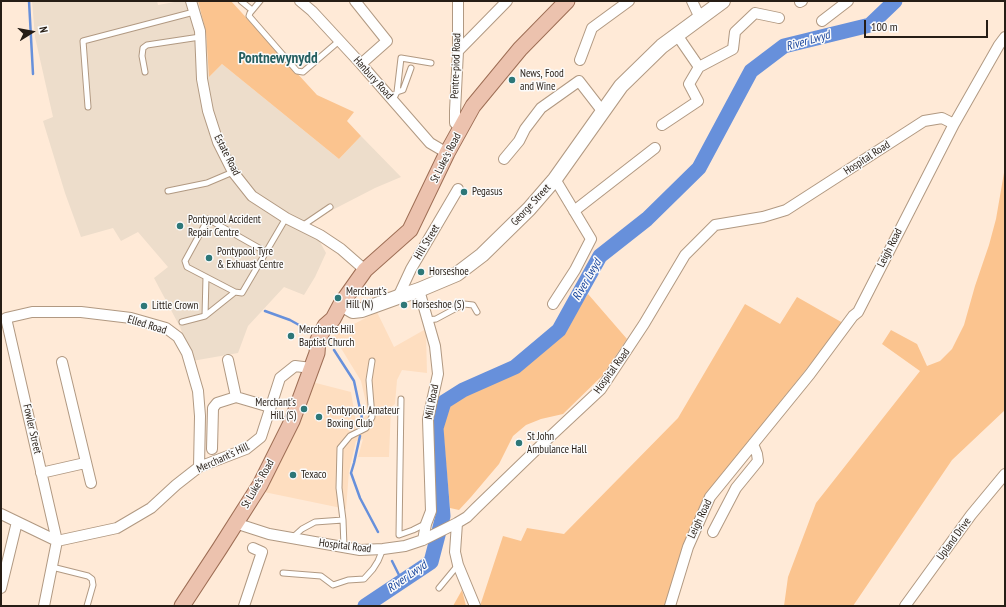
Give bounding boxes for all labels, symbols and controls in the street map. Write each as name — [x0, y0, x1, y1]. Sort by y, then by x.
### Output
north arrow — [12, 12, 52, 52]
scale bar — [866, 12, 990, 38]
text: 100 m — [871, 19, 898, 34]
text: N — [36, 25, 51, 34]
water label: River Lwyd — [784, 28, 832, 54]
street label: Pentre-piod Road — [448, 33, 464, 99]
district label: Pontnewynydd — [238, 50, 318, 68]
street label: Hanbury Road — [350, 54, 396, 102]
place label: News, Food and Wine — [520, 67, 564, 93]
marker: News, Food and Wine — [507, 75, 517, 85]
street label: St Luke's Road — [428, 131, 464, 185]
street label: Estate Road — [211, 132, 243, 178]
street label: Hospital Road — [841, 138, 893, 178]
street label: George Street — [508, 181, 554, 229]
place label: Pegasus — [472, 185, 502, 199]
marker: Pegasus — [459, 187, 469, 197]
place label: Pontypool Accident Repair Centre — [188, 213, 261, 239]
marker: Pontypool Accident Repair Centre — [175, 221, 185, 231]
street label: Hill Street — [411, 222, 443, 262]
street label: Leigh Road — [875, 226, 905, 270]
place label: Pontypool Tyre & Exhuast Centre — [217, 245, 284, 271]
marker: Pontypool Tyre & Exhuast Centre — [204, 253, 214, 263]
water label: River Lwyd — [570, 257, 604, 303]
place label: Horseshoe — [429, 265, 469, 279]
marker: Horseshoe — [416, 267, 426, 277]
place label: Merchant's Hill (N) — [346, 285, 387, 311]
marker: Merchant's Hill (N) — [333, 293, 343, 303]
place label: Horseshoe (S) — [412, 298, 464, 312]
place label: Little Crown — [152, 299, 198, 313]
marker: Horseshoe (S) — [399, 300, 409, 310]
marker: Little Crown — [139, 301, 149, 311]
street label: Elled Road — [126, 313, 168, 337]
place label: Merchants Hill Baptist Church — [299, 323, 354, 349]
marker: Merchants Hill Baptist Church — [286, 331, 296, 341]
street label: Hospital Road — [591, 346, 633, 396]
street label: Mill Road — [422, 383, 442, 421]
place label: Merchant's Hill (S) — [255, 396, 296, 422]
street label: Fowler Street — [20, 403, 44, 455]
marker: Merchant's Hill (S) — [299, 404, 309, 414]
place label: Pontypool Amateur Boxing Club — [327, 404, 400, 430]
marker: Pontypool Amateur Boxing Club — [314, 412, 324, 422]
place label: St John Ambulance Hall — [527, 430, 587, 456]
marker: St John Ambulance Hall — [514, 438, 524, 448]
street label: Merchant's Hill — [195, 440, 251, 476]
street label: St Luke's Road — [239, 457, 277, 511]
place label: Texaco — [301, 468, 327, 482]
marker: Texaco — [288, 470, 298, 480]
street label: Leigh Road — [685, 497, 715, 541]
street label: Upland Drive — [934, 515, 974, 563]
street label: Hospital Road — [318, 536, 372, 556]
water label: River Lwyd — [384, 558, 430, 596]

